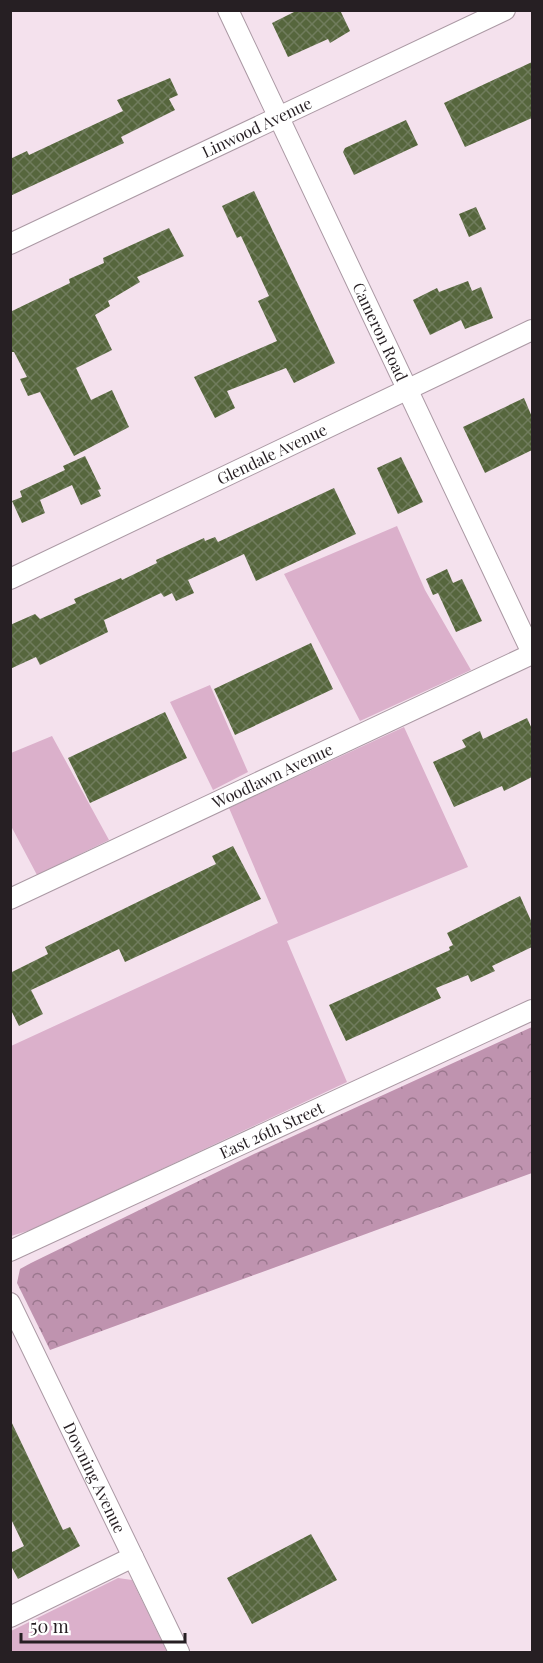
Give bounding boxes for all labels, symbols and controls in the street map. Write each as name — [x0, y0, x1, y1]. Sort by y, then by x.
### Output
street label: Linwood Avenue — [198, 92, 315, 162]
street label: Cameron Road — [348, 279, 413, 384]
street label: Glendale Avenue — [213, 419, 330, 489]
street label: Woodlawn Avenue — [208, 738, 336, 813]
street label: East 26th Street — [216, 1097, 327, 1163]
street label: Downing Avenue — [59, 1418, 131, 1536]
scale bar — [21, 1606, 184, 1644]
text: 50 m — [30, 1614, 69, 1638]

